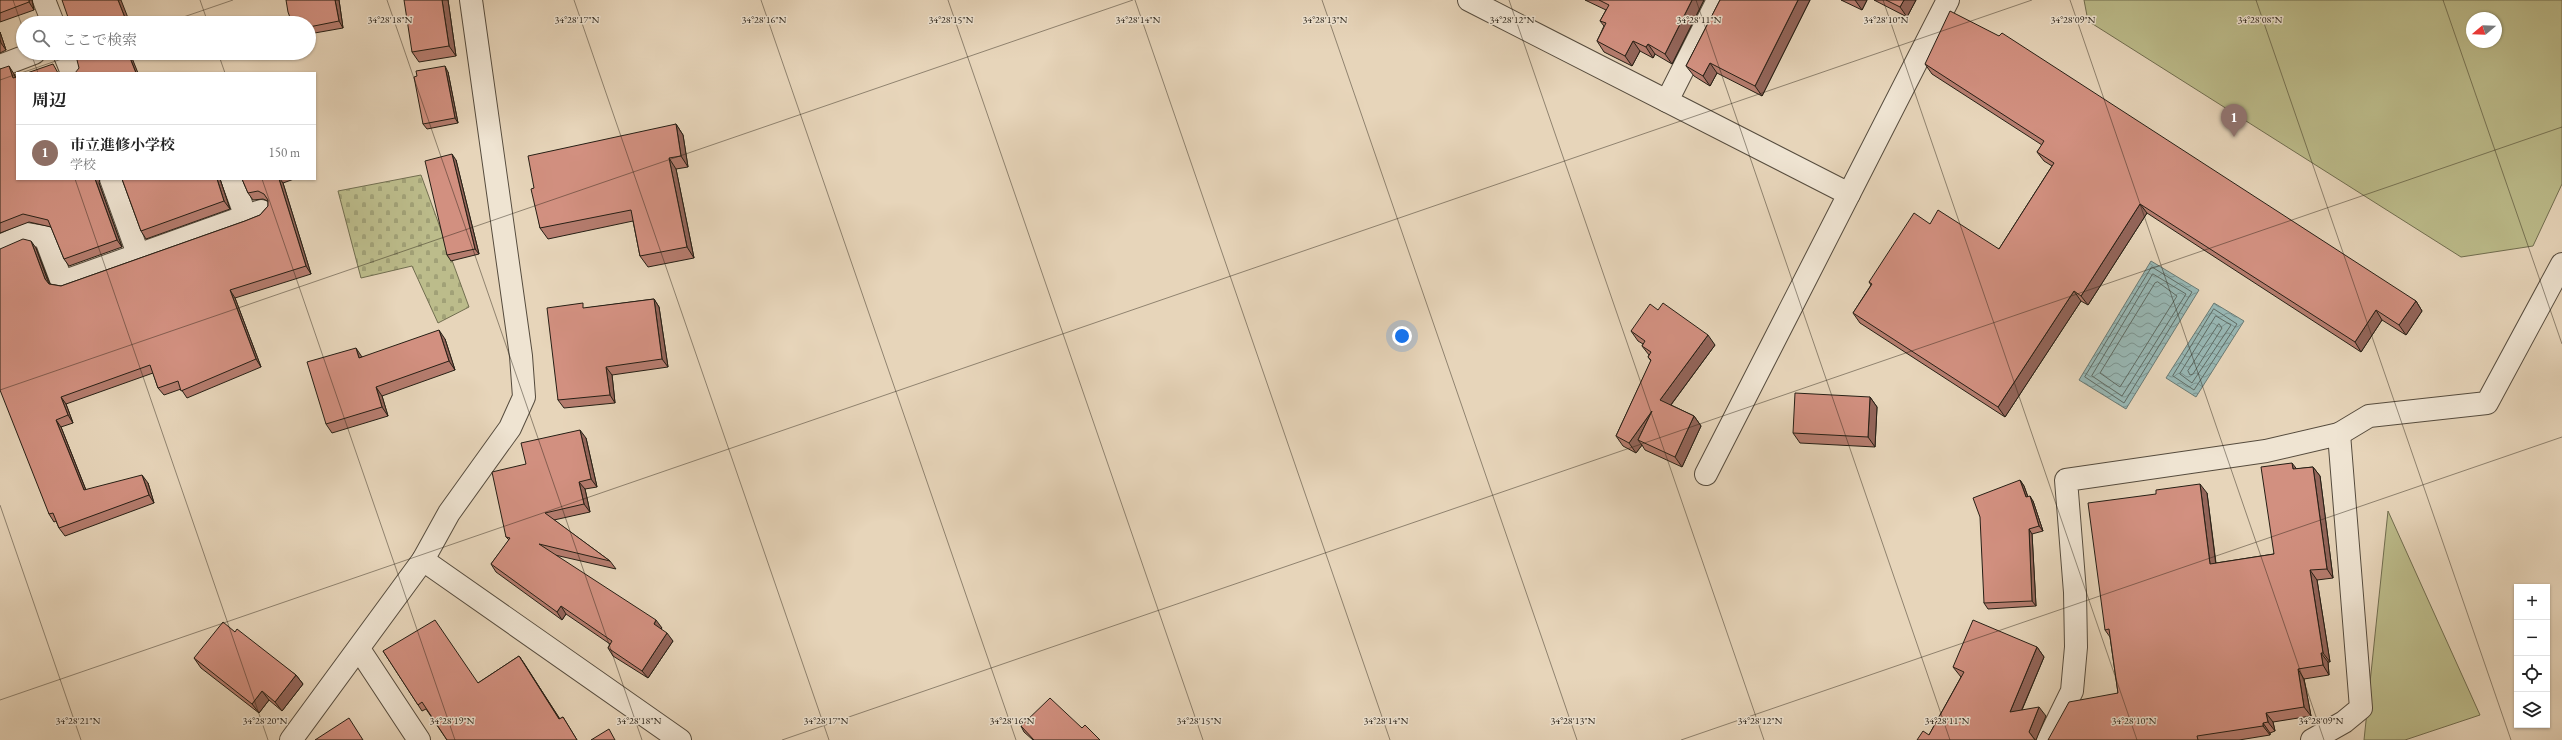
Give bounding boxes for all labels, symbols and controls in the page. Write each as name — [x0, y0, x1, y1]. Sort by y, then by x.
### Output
north arrow — [2466, 12, 2502, 48]
text: 34°28'18"N — [368, 13, 413, 26]
text: 34°28'17"N — [555, 13, 600, 26]
text: 34°28'16"N — [742, 13, 787, 26]
text: 34°28'15"N — [929, 13, 974, 26]
text: 34°28'14"N — [1116, 13, 1161, 26]
text: 34°28'13"N — [1303, 13, 1348, 26]
text: 34°28'12"N — [1490, 13, 1535, 26]
text: 34°28'11"N — [1677, 13, 1722, 26]
text: 34°28'10"N — [1864, 13, 1909, 26]
text: 34°28'09"N — [2051, 13, 2096, 26]
text: 34°28'08"N — [2238, 13, 2283, 26]
search box — [16, 16, 316, 60]
icon: search — [30, 27, 52, 49]
text: ここで検索 — [62, 30, 137, 49]
text: 周辺 — [32, 89, 66, 111]
pin: 1 — [2221, 104, 2247, 137]
text: 市立進修小学校 — [70, 135, 175, 154]
text: 1 — [42, 144, 48, 161]
text: 150 m — [269, 144, 300, 161]
text: 学校 — [70, 156, 96, 173]
your location — [1392, 326, 1412, 346]
map controls — [2514, 584, 2550, 728]
button: + — [2514, 584, 2550, 620]
button: − — [2514, 620, 2550, 656]
button: locate — [2514, 656, 2550, 692]
button: layers — [2514, 692, 2550, 728]
text: 34°28'21"N — [56, 714, 101, 727]
text: 34°28'20"N — [243, 714, 288, 727]
text: 34°28'19"N — [430, 714, 475, 727]
text: 34°28'18"N — [617, 714, 662, 727]
text: 34°28'17"N — [804, 714, 849, 727]
text: 34°28'16"N — [990, 714, 1035, 727]
text: 34°28'15"N — [1177, 714, 1222, 727]
text: 34°28'14"N — [1364, 714, 1409, 727]
text: 34°28'13"N — [1551, 714, 1596, 727]
text: 34°28'12"N — [1738, 714, 1783, 727]
text: 34°28'11"N — [1925, 714, 1970, 727]
text: 34°28'10"N — [2112, 714, 2157, 727]
text: 34°28'09"N — [2299, 714, 2344, 727]

